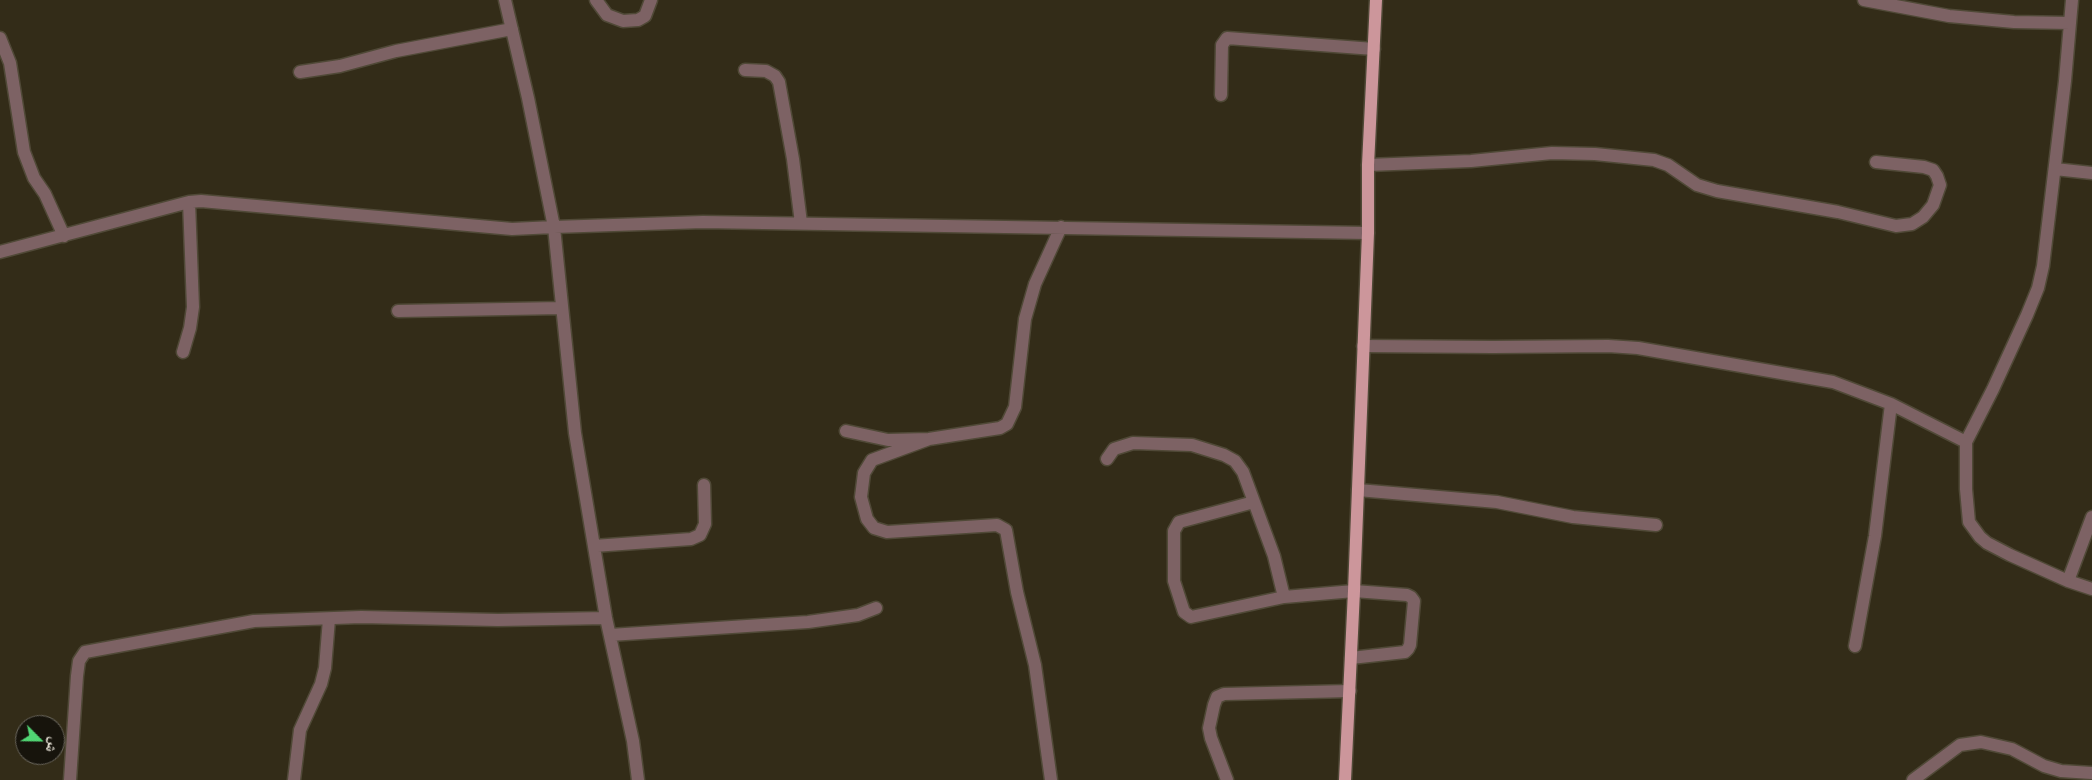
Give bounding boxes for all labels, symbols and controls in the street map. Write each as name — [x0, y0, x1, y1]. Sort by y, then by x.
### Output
north arrow — [15, 715, 65, 765]
text: ش — [43, 735, 63, 755]

